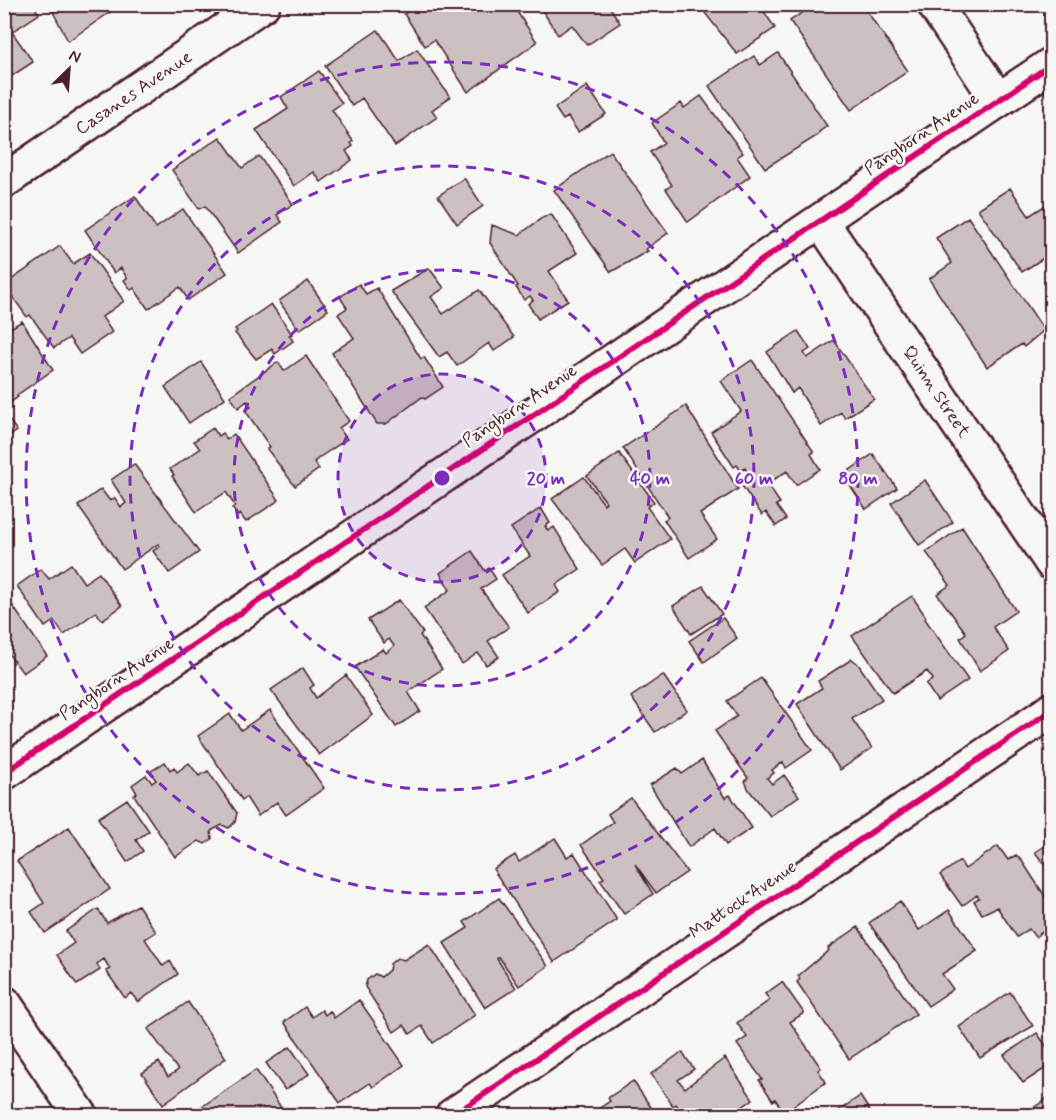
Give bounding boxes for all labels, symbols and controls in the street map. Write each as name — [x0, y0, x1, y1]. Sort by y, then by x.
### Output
north arrow — [39, 39, 99, 99]
text: N — [65, 45, 84, 69]
street label: Casanes Avenue — [71, 45, 197, 141]
street label: Pangborn Avenue — [860, 87, 985, 182]
street label: Quinn Street — [896, 341, 976, 443]
street label: Pangborn Avenue — [458, 359, 583, 454]
text: 20 m — [527, 467, 565, 491]
text: 40 m — [630, 467, 670, 491]
text: 60 m — [735, 467, 773, 491]
text: 80 m — [838, 467, 878, 491]
centre of rings — [432, 468, 452, 488]
street label: Pangborn Avenue — [55, 632, 180, 727]
street label: Mattock Avenue — [685, 855, 801, 945]

